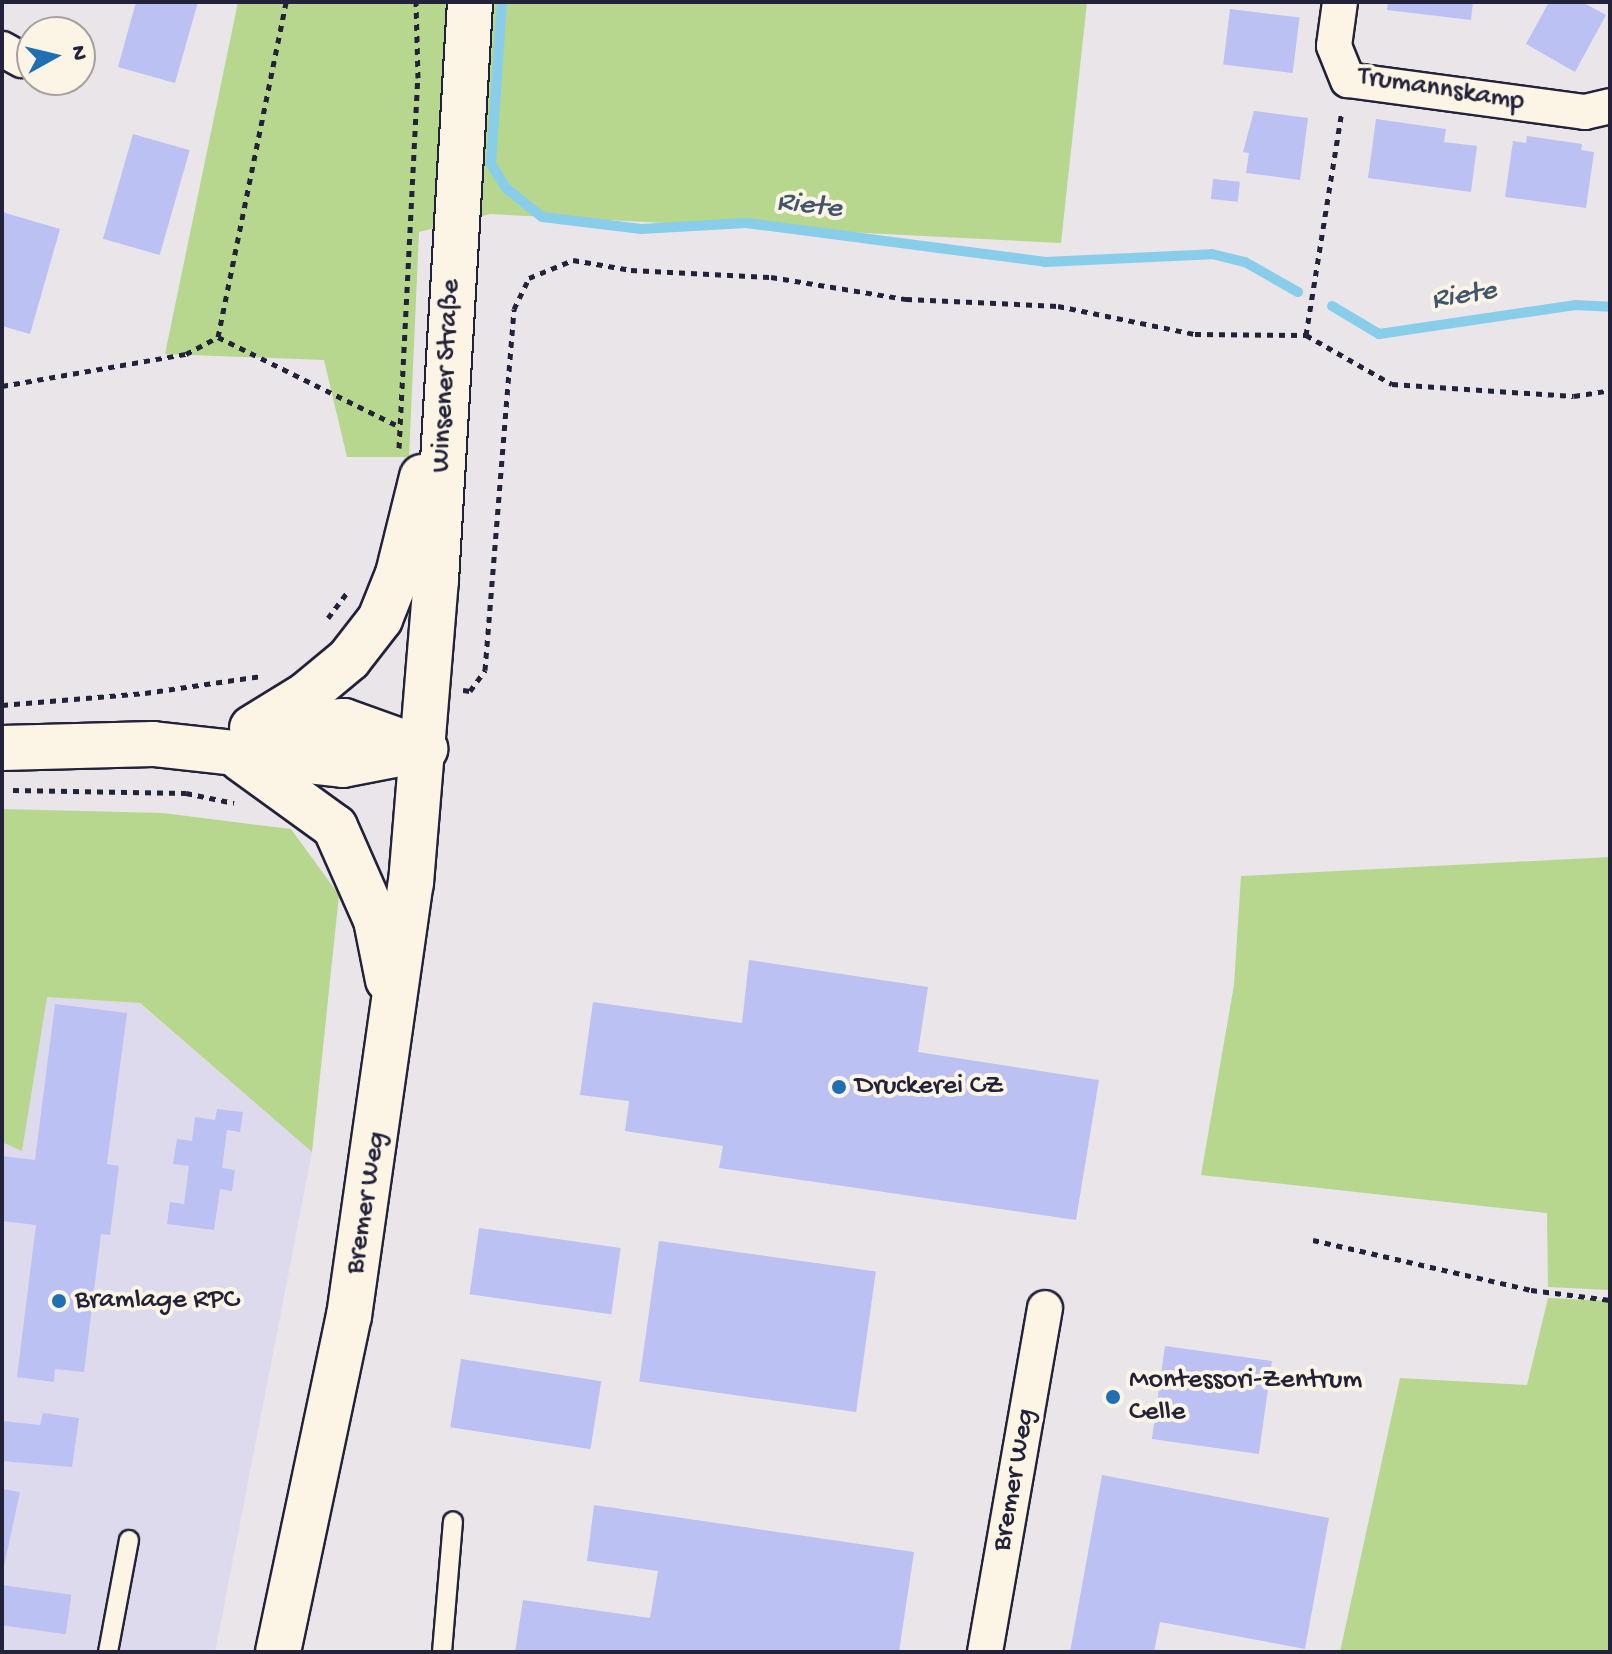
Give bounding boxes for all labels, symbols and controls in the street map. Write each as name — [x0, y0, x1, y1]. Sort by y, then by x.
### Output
north arrow — [16, 16, 96, 96]
text: N — [64, 44, 92, 62]
street label: Trumannskamp — [1355, 60, 1527, 120]
water label: Riete — [774, 185, 844, 229]
water label: Riete — [1429, 274, 1499, 320]
street label: Winsener Straße — [425, 278, 469, 474]
place label: Druckerei CZ — [855, 1070, 1003, 1104]
marker: Druckerei CZ — [830, 1078, 848, 1096]
street label: Bremer Weg — [339, 1129, 395, 1277]
place label: Bramlage RPC — [75, 1284, 239, 1318]
marker: Bramlage RPC — [50, 1292, 68, 1310]
place label: Montessori-Zentrum Celle — [1129, 1364, 1362, 1430]
marker: Montessori-Zentrum Celle — [1104, 1388, 1122, 1406]
street label: Bremer Weg — [986, 1406, 1044, 1554]

